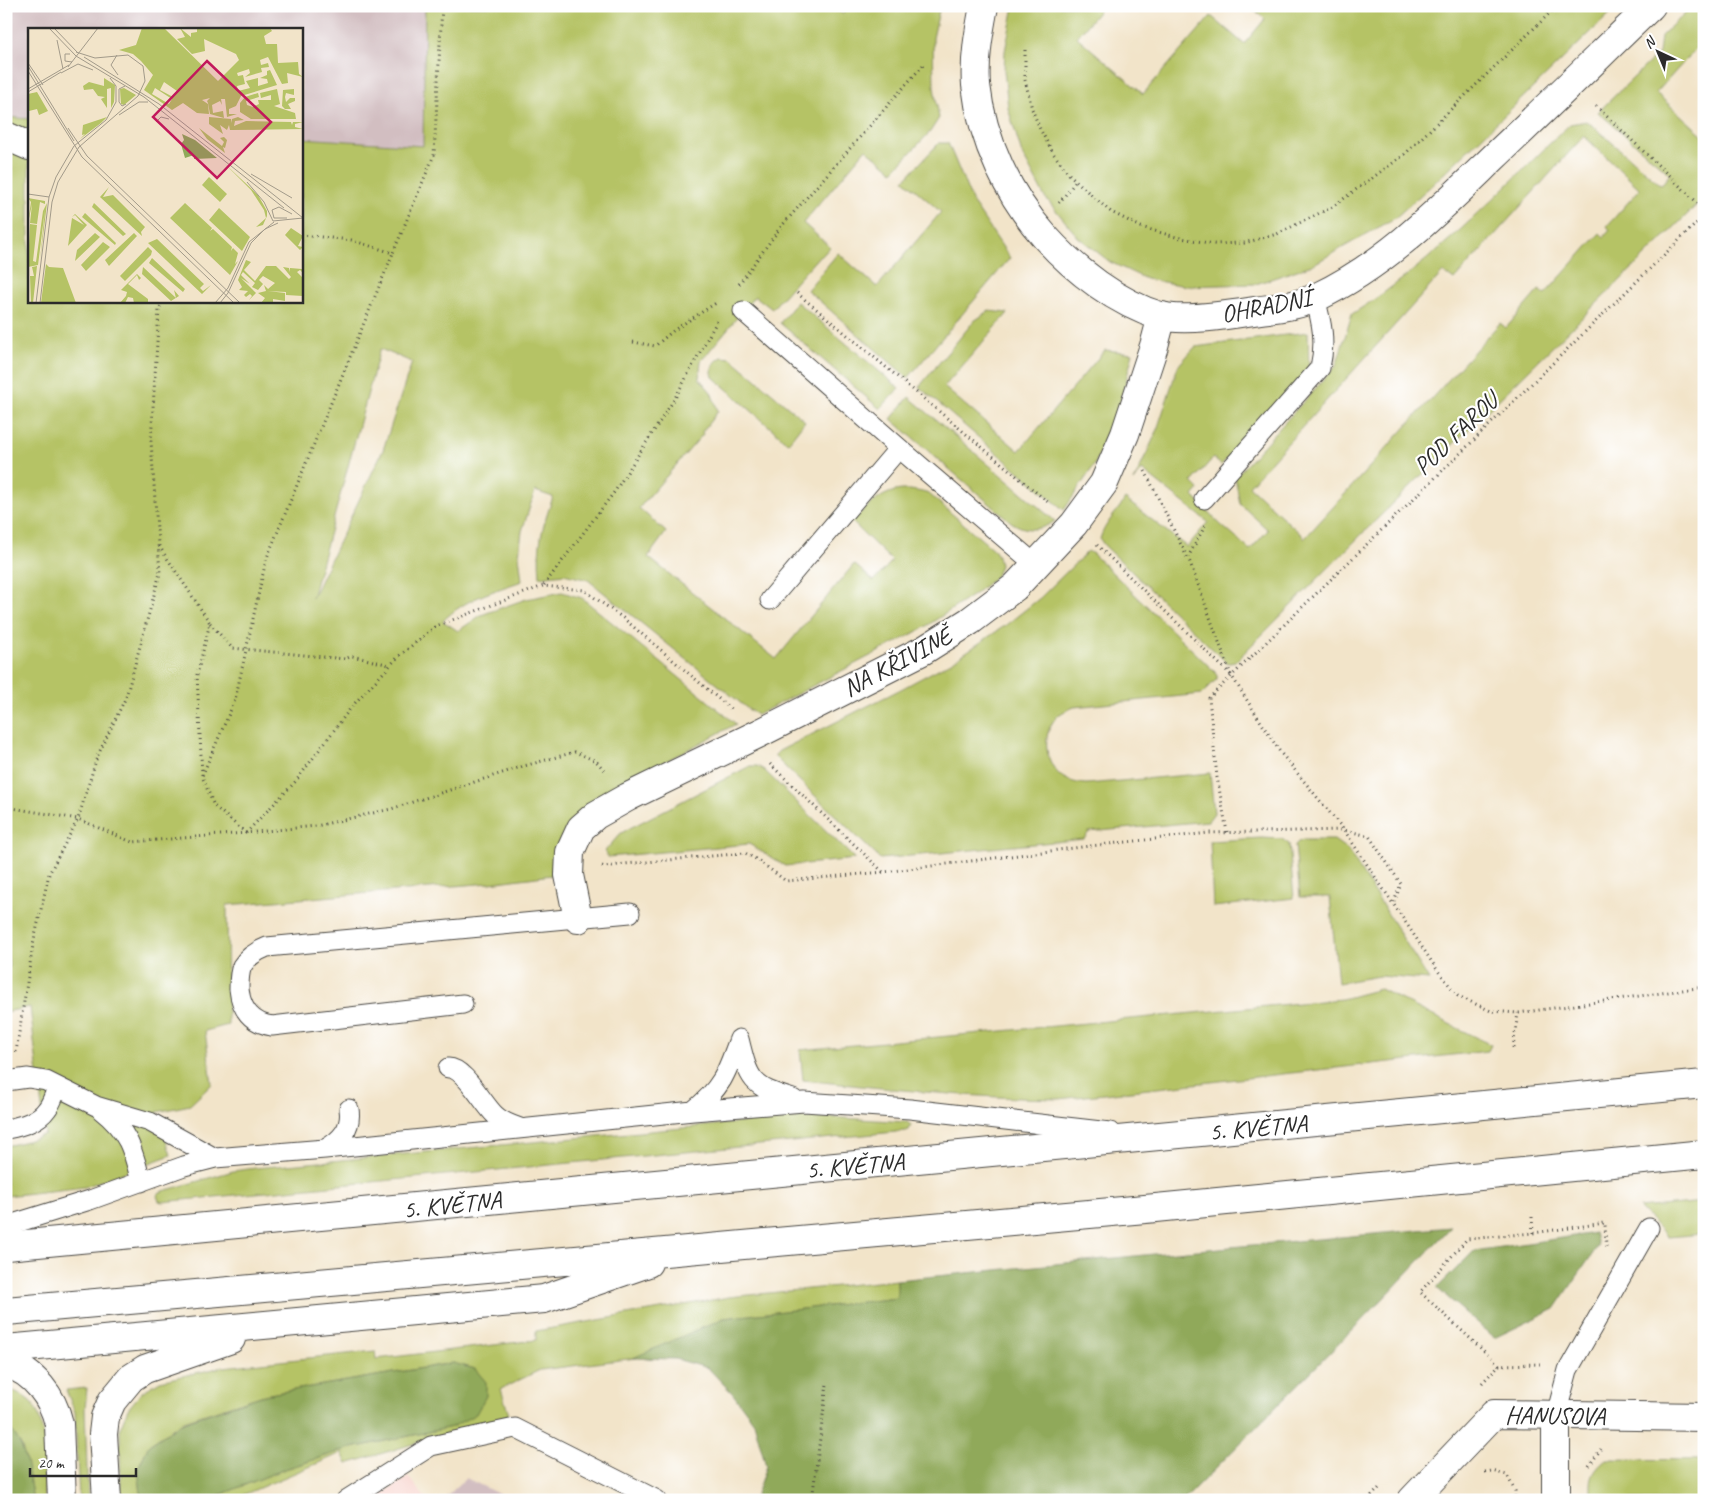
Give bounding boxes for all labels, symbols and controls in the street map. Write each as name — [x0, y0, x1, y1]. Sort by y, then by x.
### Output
inset map — [28, 28, 302, 302]
north arrow — [1632, 28, 1682, 78]
text: N — [1640, 32, 1660, 52]
street label: OHRADNÍ — [1219, 280, 1320, 330]
street label: POD FAROU — [1407, 382, 1508, 482]
street label: NA KŘIVINĚ — [837, 618, 961, 704]
street label: 5. KVĚTNA — [1208, 1108, 1310, 1148]
street label: 5. KVĚTNA — [805, 1146, 907, 1186]
street label: 5. KVĚTNA — [401, 1184, 504, 1226]
street label: HANUSOVA — [1505, 1399, 1607, 1433]
scale bar — [30, 1446, 136, 1478]
text: 20 m — [38, 1454, 65, 1473]

